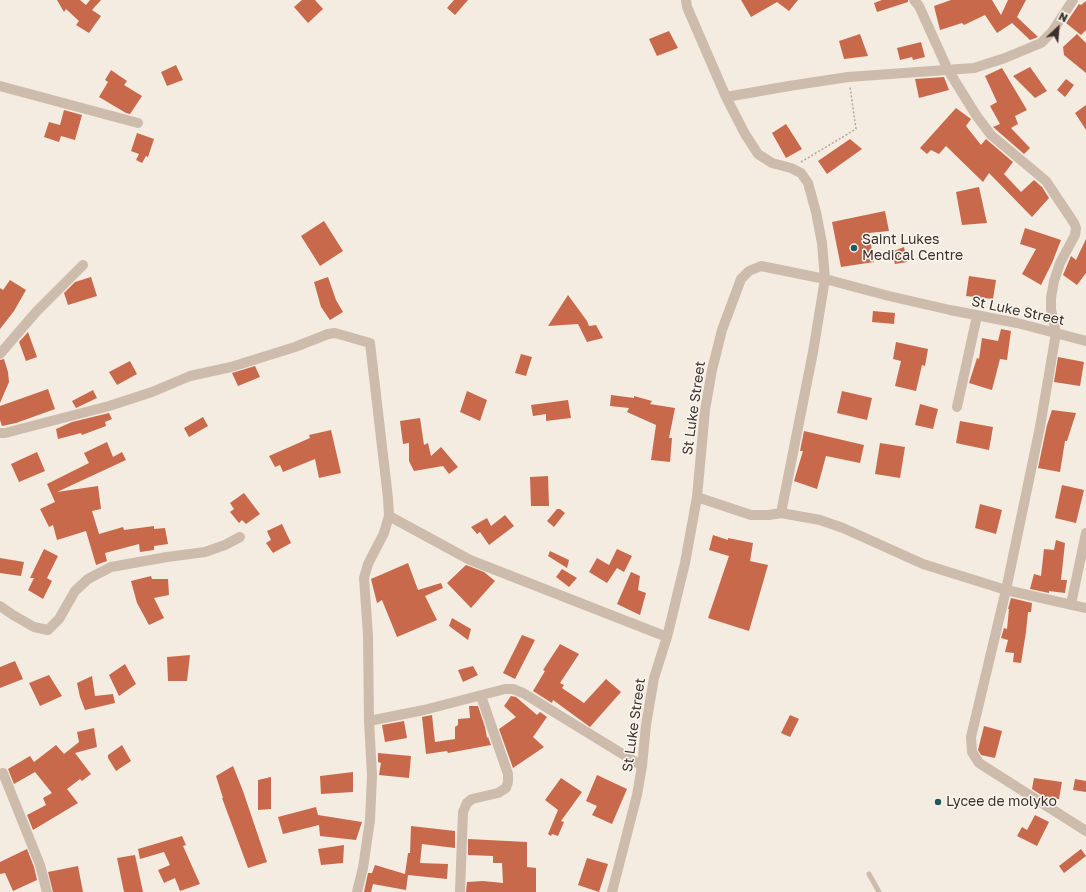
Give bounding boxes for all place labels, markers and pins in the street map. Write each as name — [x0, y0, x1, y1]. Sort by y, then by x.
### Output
place label: Saint Lukes Medical Centre — [862, 232, 963, 264]
marker: Saint Lukes Medical Centre — [849, 243, 859, 253]
place label: Lycee de molyko — [946, 794, 1057, 810]
marker: Lycee de molyko — [933, 797, 943, 807]

